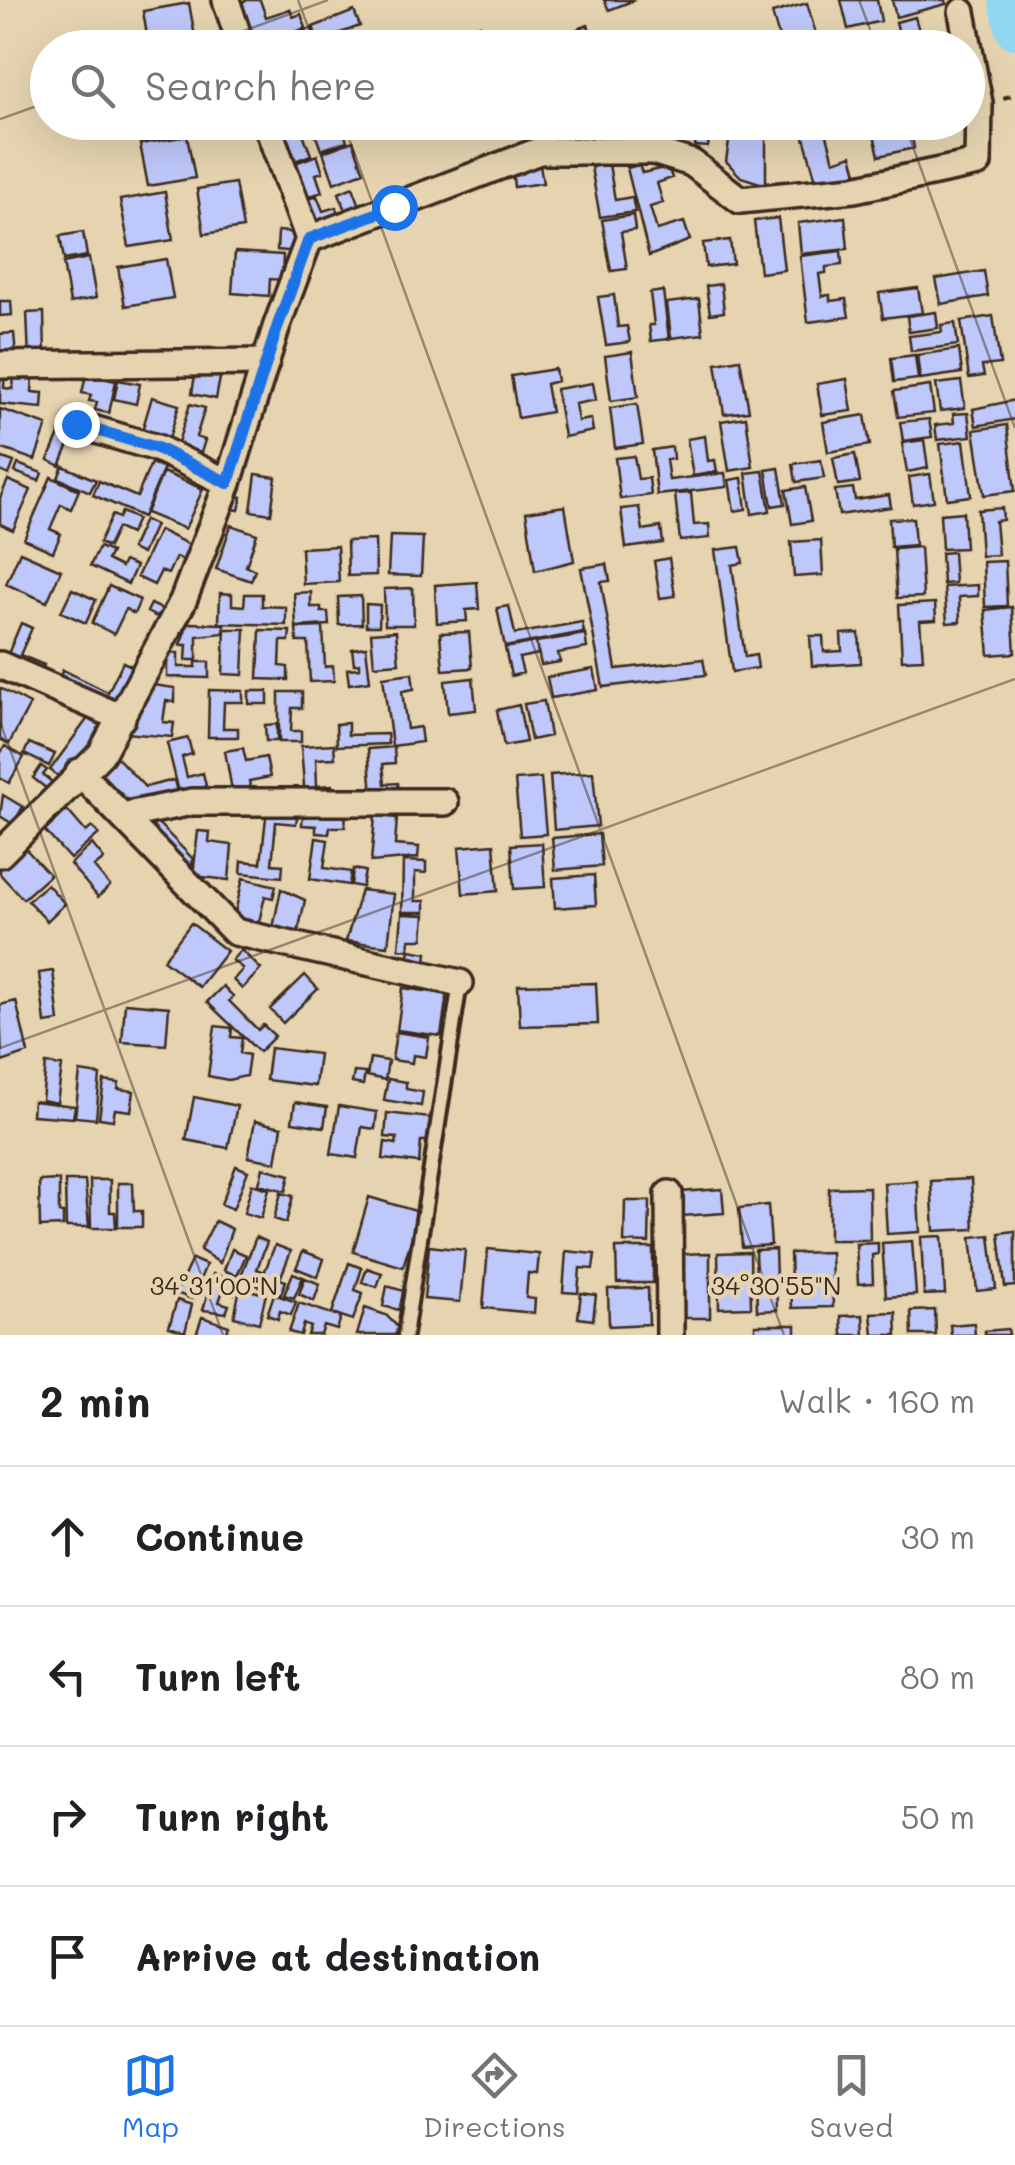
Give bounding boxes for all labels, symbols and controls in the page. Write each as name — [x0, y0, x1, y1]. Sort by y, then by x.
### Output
search box — [30, 30, 985, 140]
icon: search — [65, 58, 120, 113]
text: Search here — [145, 60, 376, 110]
route start — [372, 185, 418, 231]
route end — [54, 402, 100, 448]
text: 34°31'00"N — [150, 1269, 278, 1301]
text: 34°30'55"N — [711, 1269, 841, 1301]
text: 2 min — [40, 1373, 150, 1428]
text: Walk · 160 m — [778, 1379, 975, 1421]
icon: ahead — [40, 1509, 95, 1564]
text: Continue — [135, 1511, 304, 1561]
text: 30 m — [901, 1515, 975, 1557]
icon: left — [40, 1649, 95, 1704]
text: Turn left — [135, 1651, 301, 1701]
text: 80 m — [900, 1655, 975, 1697]
icon: right — [40, 1789, 95, 1844]
text: Turn right — [135, 1791, 329, 1841]
text: 50 m — [901, 1795, 975, 1837]
icon: arrive — [40, 1929, 95, 1984]
text: Arrive at destination — [135, 1931, 540, 1981]
tab: Map — [122, 2048, 179, 2144]
tab: Directions — [423, 2048, 566, 2144]
tab: Saved — [810, 2048, 893, 2144]

